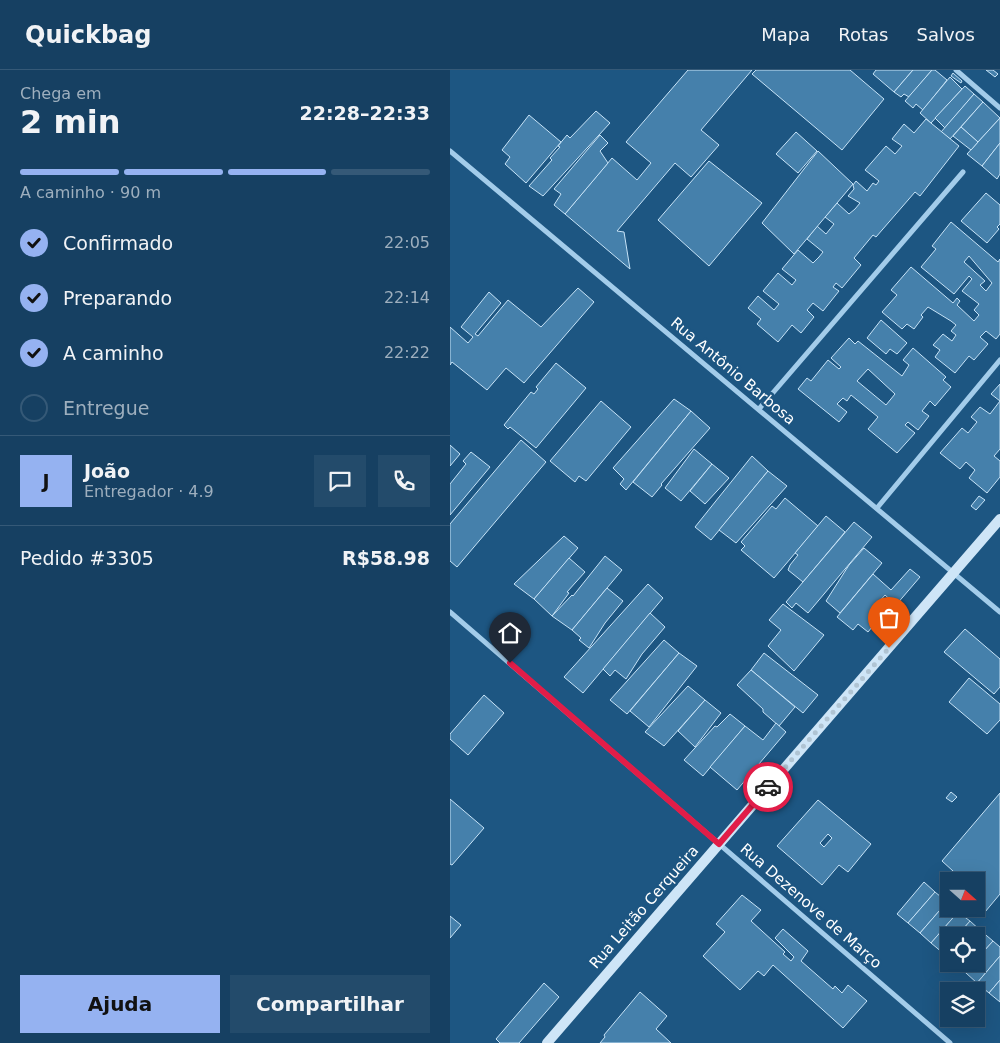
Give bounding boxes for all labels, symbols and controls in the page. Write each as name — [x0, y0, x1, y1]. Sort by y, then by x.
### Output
text: Quickbag — [25, 21, 151, 49]
text: Mapa — [761, 24, 810, 45]
text: Rotas — [838, 24, 889, 45]
text: Salvos — [917, 24, 975, 45]
text: Chega em — [20, 84, 102, 103]
text: 22:28–22:33 — [300, 102, 430, 124]
text: 2 min — [20, 103, 121, 141]
text: A caminho · 90 m — [20, 183, 161, 202]
icon: check — [20, 229, 48, 257]
text: Confirmado — [63, 232, 173, 254]
text: 22:05 — [384, 233, 430, 252]
icon: check — [20, 284, 48, 312]
text: Preparando — [63, 287, 172, 309]
text: 22:14 — [384, 288, 430, 307]
street label: Rua Antônio Barbosa — [667, 314, 799, 428]
icon: check — [20, 339, 48, 367]
text: A caminho — [63, 342, 164, 364]
text: 22:22 — [384, 343, 430, 362]
text: Entregue — [63, 397, 149, 419]
button: chat — [314, 455, 366, 507]
button: phone — [378, 455, 430, 507]
text: João — [84, 460, 130, 482]
text: J — [42, 470, 50, 492]
text: Entregador · 4.9 — [84, 482, 214, 501]
text: Pedido #3305 — [20, 547, 154, 569]
text: R$58.98 — [342, 547, 430, 569]
pin — [868, 597, 910, 648]
icon: bag — [875, 604, 903, 632]
pin — [489, 612, 531, 663]
icon: home — [496, 619, 524, 647]
courier — [743, 762, 793, 812]
icon: car — [754, 773, 782, 801]
street label: Rua Dezenove de Março — [737, 840, 885, 972]
street label: Rua Leitão Cerqueira — [586, 842, 702, 972]
north arrow — [940, 872, 985, 918]
map controls — [940, 872, 985, 1027]
button: locate — [940, 927, 985, 972]
button: Ajuda — [20, 975, 220, 1033]
button: Compartilhar — [230, 975, 430, 1033]
button: layers — [940, 982, 985, 1027]

